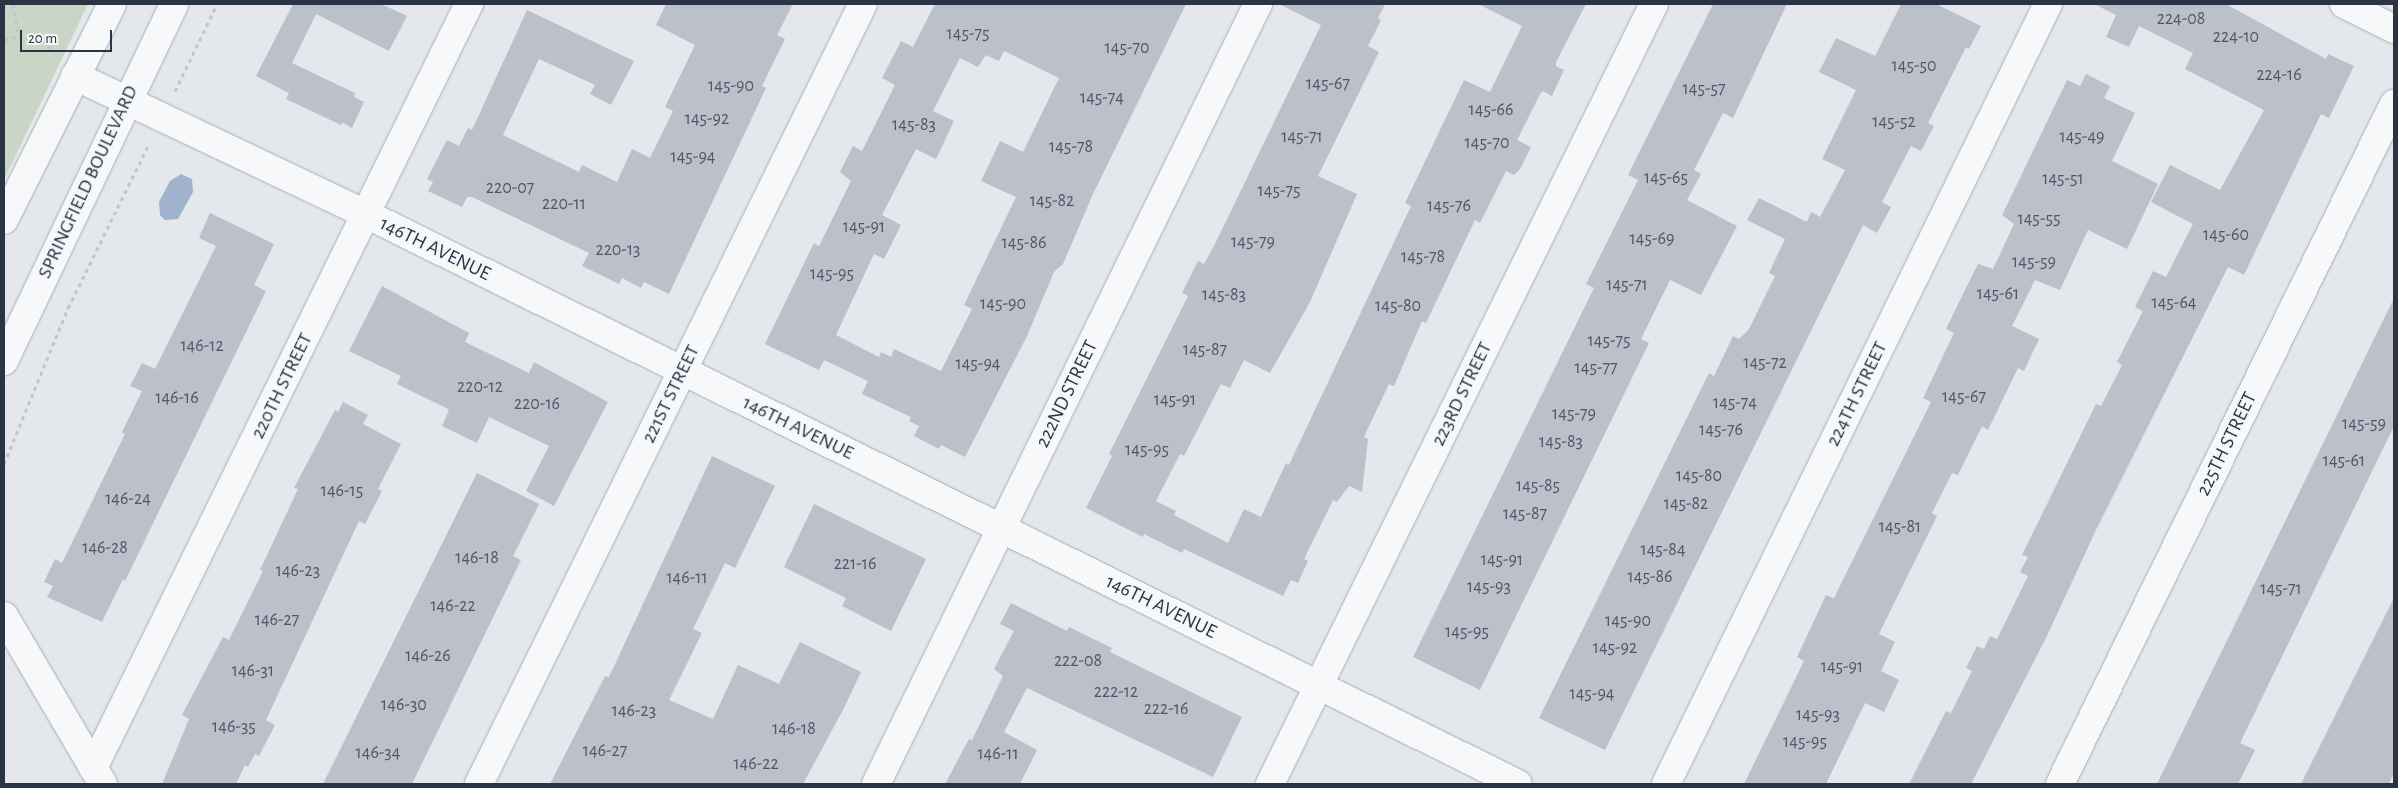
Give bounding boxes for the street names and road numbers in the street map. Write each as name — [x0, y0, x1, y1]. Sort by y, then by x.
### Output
street label: SPRINGFIELD BOULEVARD — [33, 82, 143, 282]
street label: 146TH AVENUE — [376, 212, 494, 286]
street label: 220TH STREET — [246, 329, 318, 443]
street label: 222ND STREET — [1031, 336, 1103, 452]
street label: 223RD STREET — [1426, 338, 1498, 450]
street label: 224TH STREET — [1821, 338, 1893, 450]
street label: 221ST STREET — [637, 341, 705, 447]
street label: 225TH STREET — [2192, 388, 2262, 500]
street label: 146TH AVENUE — [739, 391, 857, 465]
street label: 146TH AVENUE — [1102, 570, 1220, 644]

